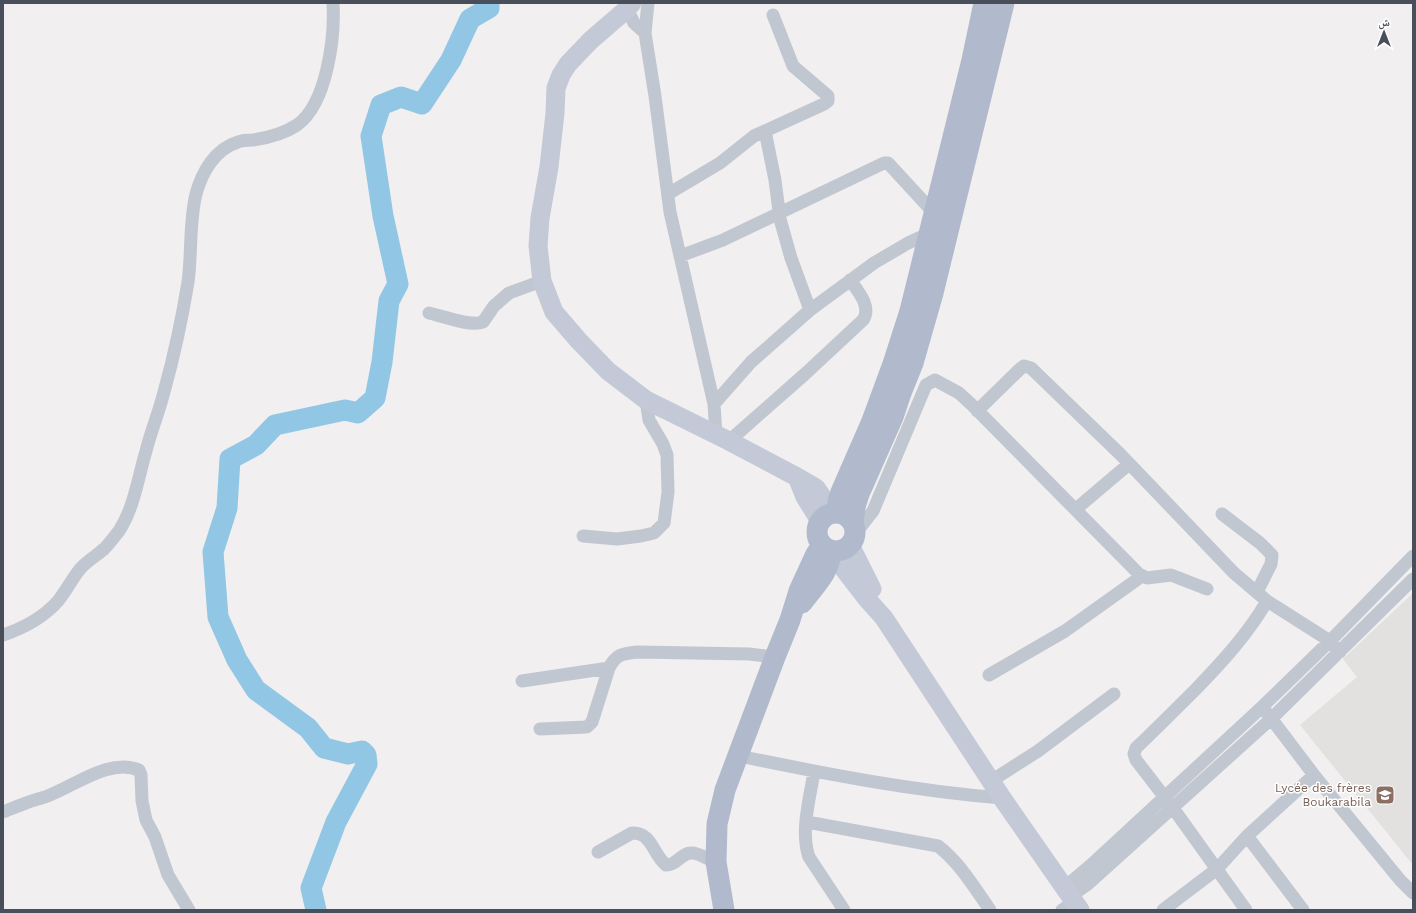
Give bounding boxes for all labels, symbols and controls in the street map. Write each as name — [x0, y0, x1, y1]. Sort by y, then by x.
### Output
north arrow — [1364, 12, 1404, 52]
text: ش — [1378, 16, 1390, 30]
place label: Lycée des frères Boukarabila — [1275, 781, 1371, 809]
school or university icon: Lycée des frères Boukarabila — [1374, 784, 1396, 806]

